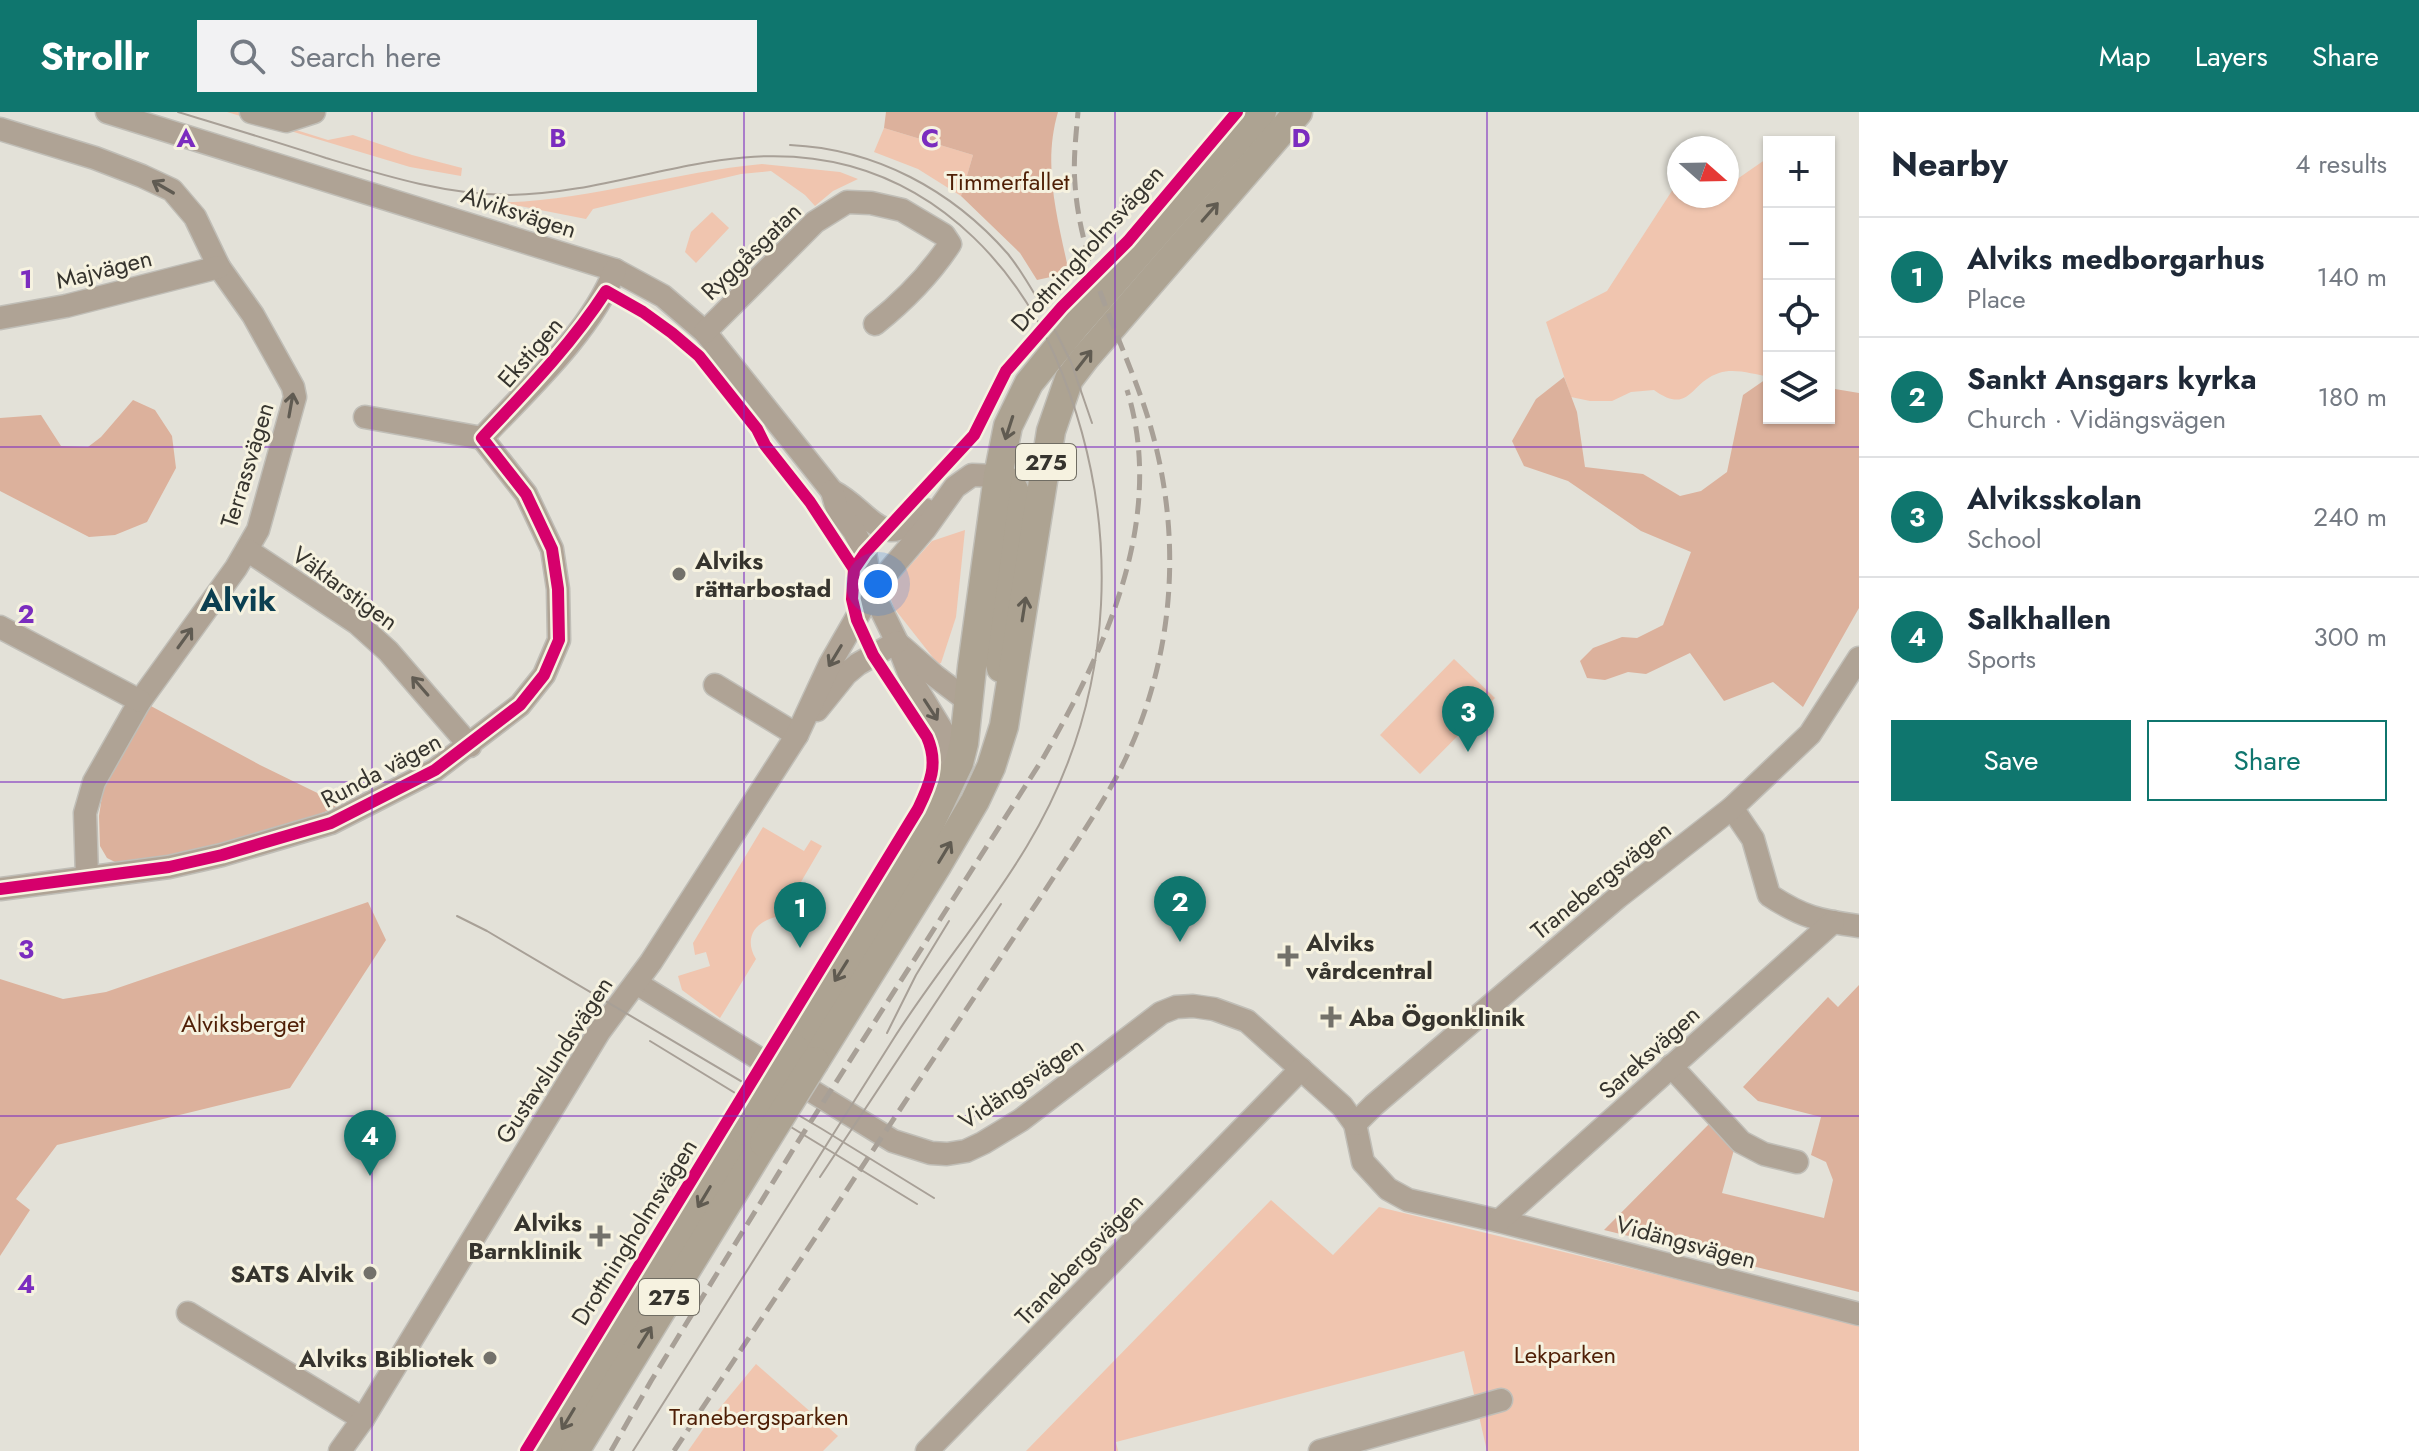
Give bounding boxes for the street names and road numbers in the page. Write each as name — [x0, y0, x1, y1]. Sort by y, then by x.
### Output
street label: Drottningholmsvägen — [1002, 157, 1172, 339]
street label: Alviksvägen — [457, 177, 581, 247]
street label: Ryggåsgatan — [693, 194, 809, 308]
street label: Majvägen — [52, 240, 156, 298]
street label: Ekstigen — [489, 309, 571, 395]
street label: Terrassvägen — [211, 398, 283, 532]
road number: 275 — [1016, 444, 1076, 480]
street label: Väktarstigen — [285, 537, 405, 639]
street label: Runda vägen — [315, 724, 447, 816]
street label: Tranebergsvägen — [1523, 812, 1679, 948]
street label: Gustavslundsvägen — [487, 969, 621, 1151]
street label: Sareksvägen — [1591, 997, 1707, 1107]
street label: Vidängsvägen — [951, 1028, 1091, 1138]
street label: Drottningholmsvägen — [562, 1132, 706, 1332]
street label: Tranebergsvägen — [1007, 1185, 1151, 1333]
street label: Vidängsvägen — [1612, 1206, 1760, 1278]
road number: 275 — [639, 1279, 699, 1315]

